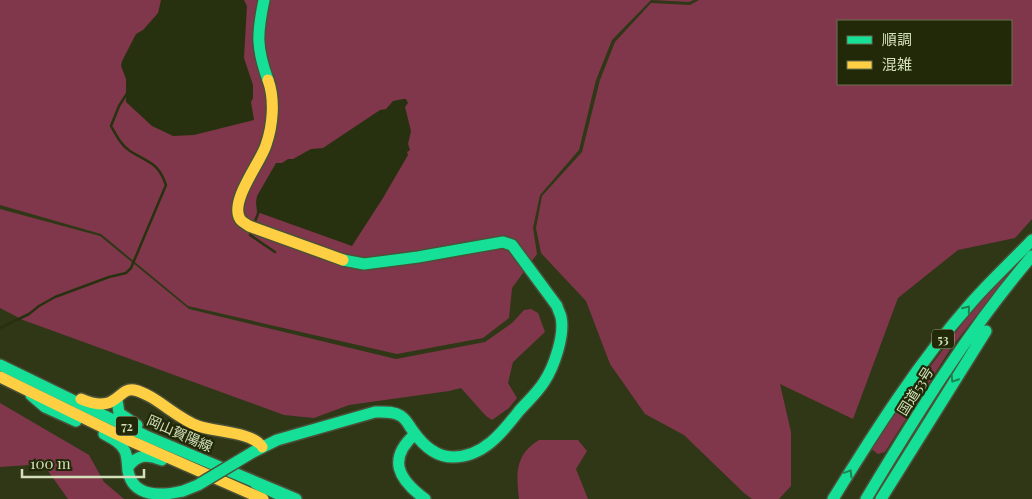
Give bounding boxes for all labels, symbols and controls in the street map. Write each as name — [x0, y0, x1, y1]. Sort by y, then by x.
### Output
legend — [837, 20, 1012, 85]
text: 順調 — [882, 29, 912, 49]
text: 混雑 — [882, 54, 912, 74]
one-way arrow — [961, 306, 969, 315]
road number: 53 — [932, 329, 954, 348]
street label: 国道53号 — [893, 363, 937, 419]
one-way arrow — [951, 374, 961, 383]
street label: 岡山賀陽線 — [144, 410, 216, 456]
road number: 72 — [116, 416, 138, 436]
scale bar — [22, 446, 145, 478]
text: 100 m — [30, 453, 71, 473]
one-way arrow — [842, 469, 852, 478]

